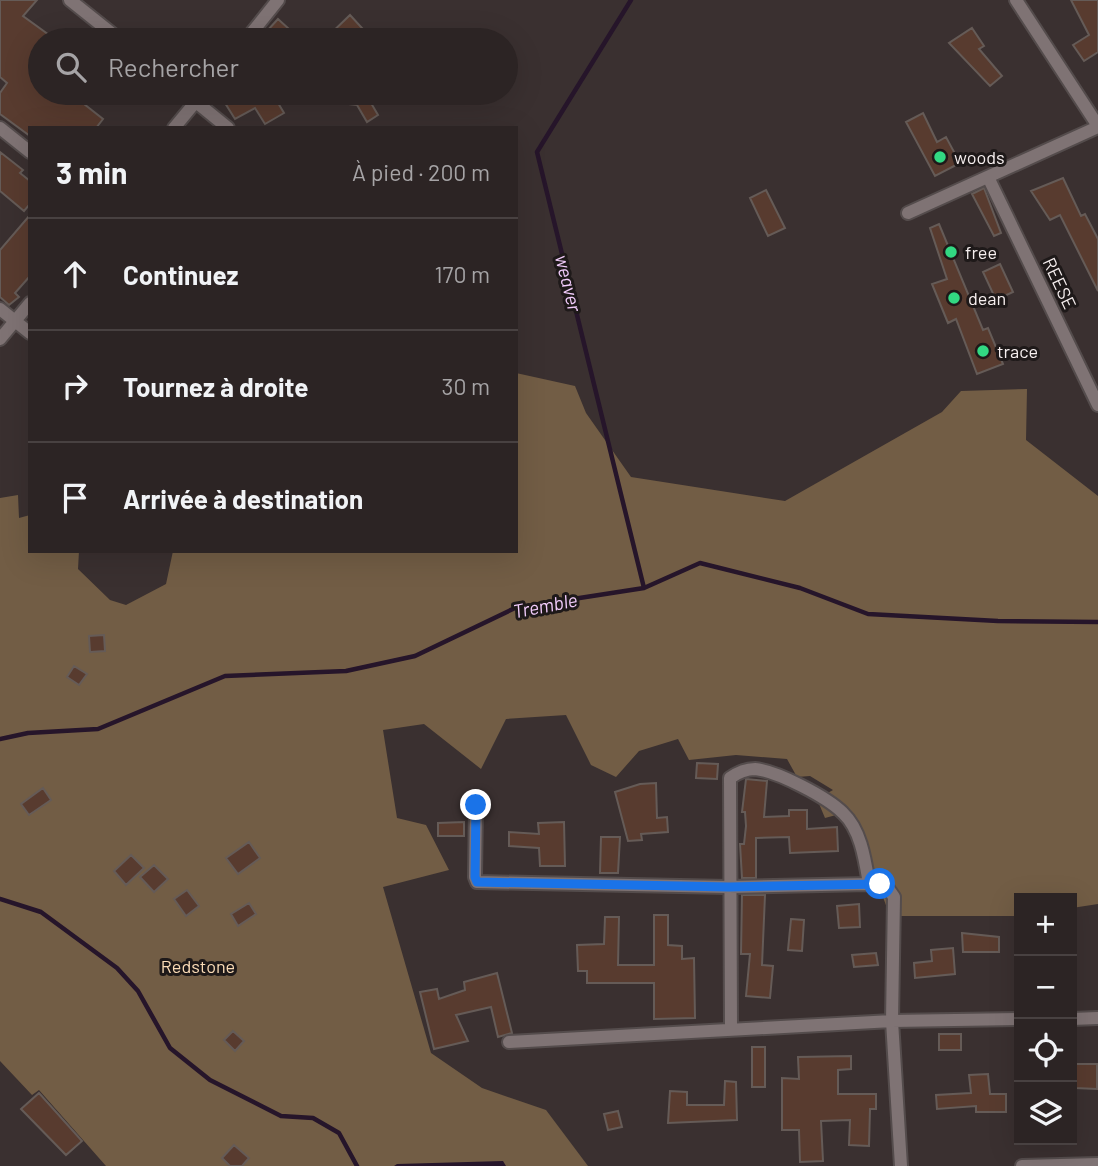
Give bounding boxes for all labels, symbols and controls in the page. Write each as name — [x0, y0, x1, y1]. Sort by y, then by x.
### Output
search box — [28, 28, 518, 105]
icon: search — [52, 48, 90, 86]
text: Rechercher — [108, 51, 239, 82]
place label: woods — [954, 146, 1005, 168]
marker: woods — [932, 149, 948, 165]
text: 3 min — [56, 154, 127, 190]
text: À pied · 200 m — [352, 158, 490, 186]
place label: free — [965, 241, 997, 263]
marker: free — [943, 244, 959, 260]
water label: weaver — [551, 252, 587, 315]
street label: REESE — [1039, 254, 1081, 312]
icon: ahead — [56, 255, 94, 293]
text: Continuez — [123, 259, 239, 290]
text: 170 m — [434, 260, 490, 288]
place label: dean — [968, 287, 1006, 309]
marker: dean — [946, 290, 962, 306]
place label: trace — [997, 340, 1038, 362]
marker: trace — [975, 343, 991, 359]
icon: right — [56, 367, 94, 405]
text: Tournez à droite — [123, 371, 308, 402]
text: 30 m — [442, 372, 490, 400]
icon: arrive — [56, 479, 94, 517]
text: Arrivée à destination — [123, 483, 363, 514]
water label: Tremble — [511, 587, 579, 623]
route end — [460, 789, 491, 820]
route start — [864, 868, 895, 899]
map controls — [1014, 893, 1077, 1145]
button: + — [1014, 893, 1077, 956]
park label: Redstone — [161, 955, 235, 977]
button: − — [1014, 956, 1077, 1019]
button: locate — [1014, 1019, 1077, 1082]
button: layers — [1014, 1082, 1077, 1145]

